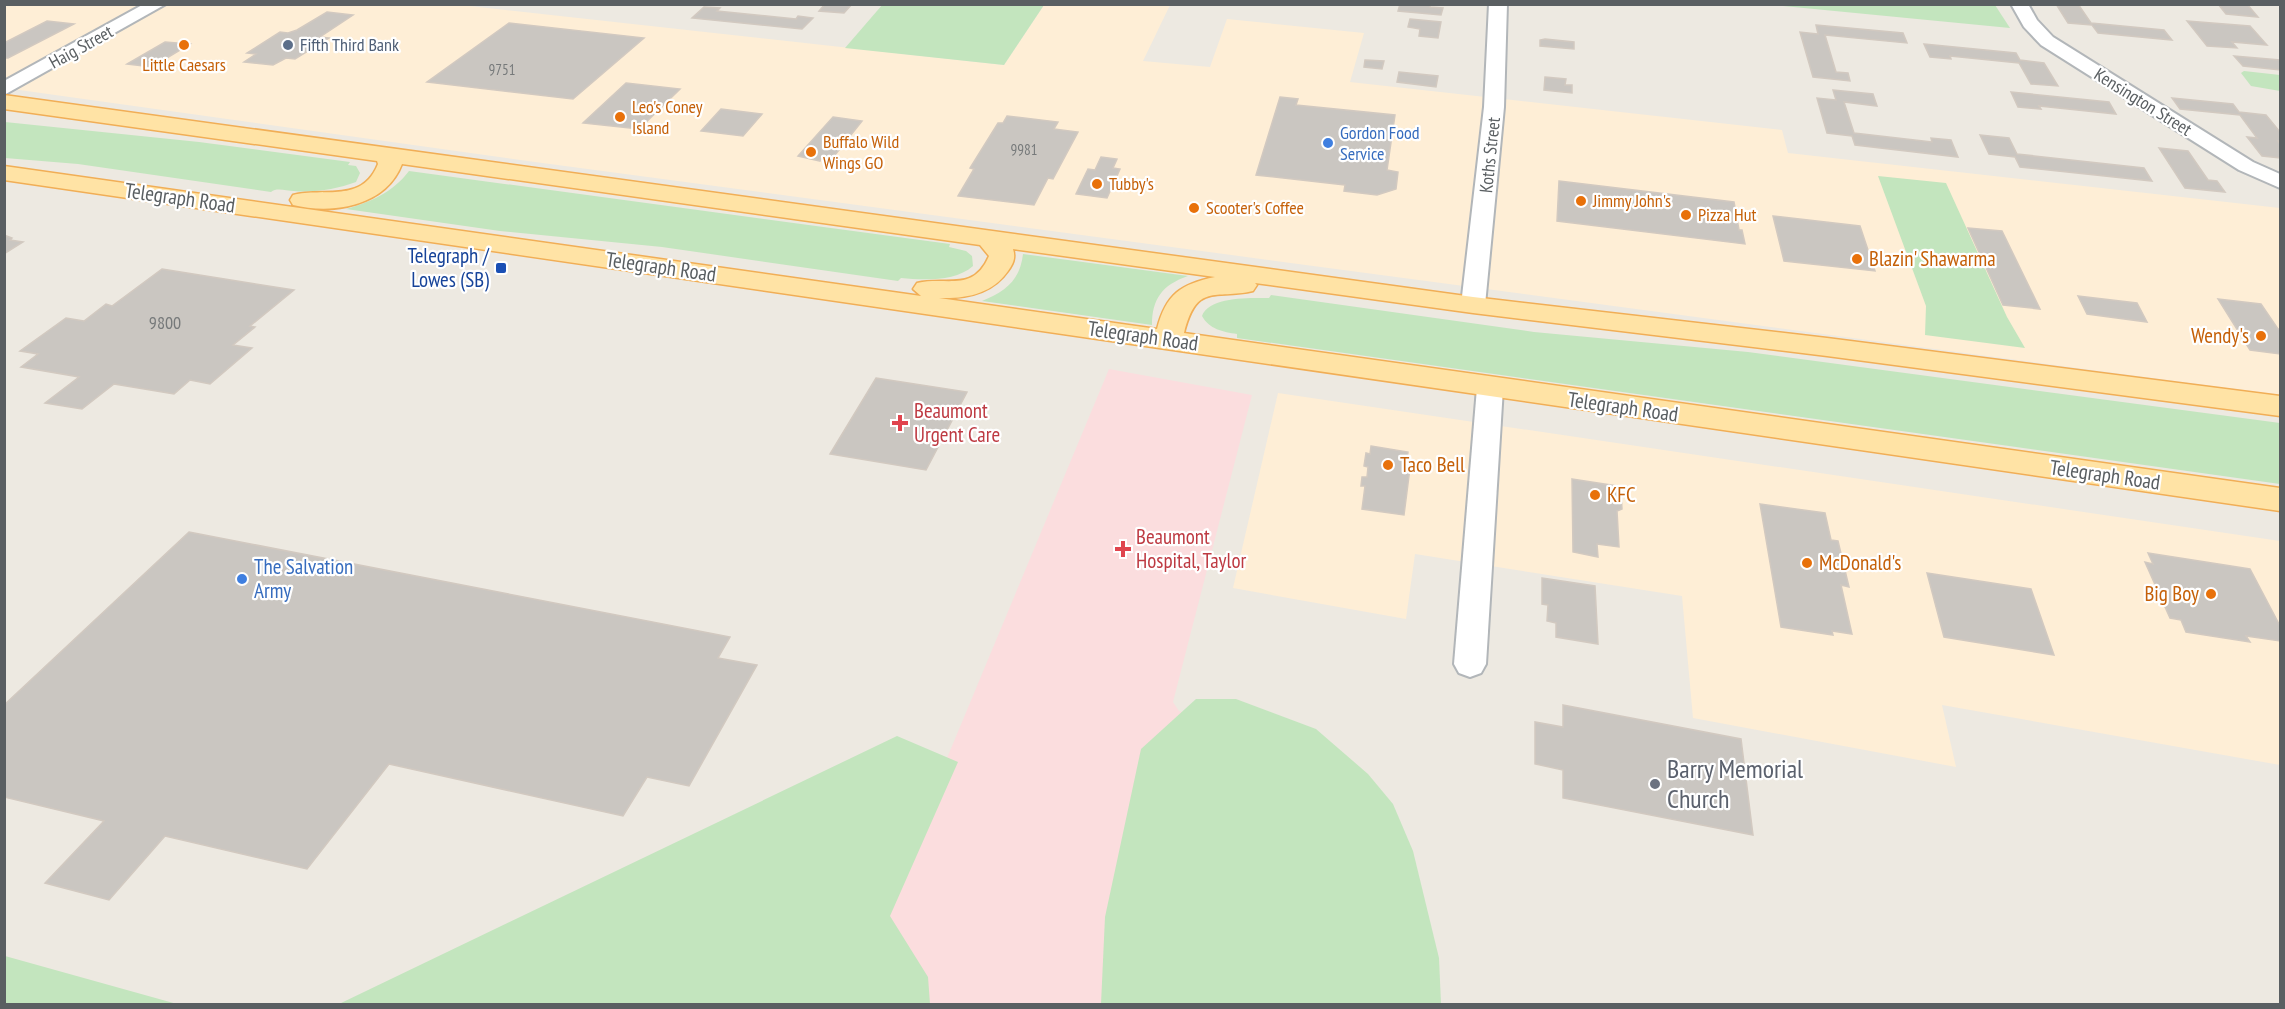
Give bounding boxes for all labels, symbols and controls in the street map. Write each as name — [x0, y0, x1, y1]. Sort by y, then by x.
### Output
street label: Haig Street — [45, 20, 117, 73]
place label: Fifth Third Bank — [300, 33, 399, 56]
marker: Little Caesars — [177, 38, 191, 52]
marker: Fifth Third Bank — [281, 38, 295, 52]
place label: Little Caesars — [142, 53, 226, 76]
house number: 9751 — [488, 60, 516, 79]
street label: Kensington Street — [2090, 62, 2196, 141]
place label: Leo's Coney Island — [632, 95, 703, 139]
marker: Leo's Coney Island — [613, 110, 627, 124]
street label: Koths Street — [1474, 116, 1505, 194]
place label: Gordon Food Service — [1340, 121, 1420, 165]
place label: Buffalo Wild Wings GO — [823, 130, 899, 174]
marker: Gordon Food Service — [1321, 136, 1335, 150]
house number: 9981 — [1010, 140, 1038, 159]
marker: Buffalo Wild Wings GO — [804, 145, 818, 159]
place label: Tubby's — [1109, 172, 1154, 195]
street label: Telegraph Road — [123, 176, 237, 219]
marker: Tubby's — [1090, 177, 1104, 191]
place label: Jimmy John's — [1592, 189, 1671, 212]
marker: Jimmy John's — [1574, 194, 1588, 208]
place label: Scooter's Coffee — [1206, 196, 1304, 219]
marker: Scooter's Coffee — [1187, 201, 1201, 215]
place label: Pizza Hut — [1698, 203, 1756, 226]
marker: Pizza Hut — [1679, 208, 1693, 222]
place label: Telegraph / Lowes (SB) — [407, 242, 490, 293]
street label: Telegraph Road — [604, 245, 718, 288]
place label: Blazin' Shawarma — [1869, 245, 1996, 272]
marker: Blazin' Shawarma — [1850, 252, 1864, 266]
marker: Telegraph / Lowes (SB) — [494, 261, 508, 275]
house number: 9800 — [149, 311, 181, 334]
street label: Telegraph Road — [1086, 314, 1200, 357]
place label: Wendy's — [2191, 322, 2249, 349]
marker: Wendy's — [2254, 329, 2268, 343]
street label: Telegraph Road — [1566, 385, 1680, 428]
place label: Beaumont Urgent Care — [914, 397, 1000, 448]
marker: Beaumont Urgent Care — [891, 414, 909, 432]
place label: Taco Bell — [1400, 451, 1465, 478]
street label: Telegraph Road — [2048, 453, 2162, 496]
marker: Taco Bell — [1381, 458, 1395, 472]
place label: KFC — [1607, 481, 1636, 508]
marker: KFC — [1588, 488, 1602, 502]
place label: Beaumont Hospital, Taylor — [1136, 523, 1246, 574]
marker: Beaumont Hospital, Taylor — [1114, 540, 1132, 558]
place label: McDonald's — [1819, 549, 1901, 576]
place label: The Salvation Army — [254, 553, 353, 604]
marker: McDonald's — [1800, 556, 1814, 570]
marker: The Salvation Army — [235, 572, 249, 586]
place label: Big Boy — [2144, 580, 2199, 607]
marker: Big Boy — [2204, 587, 2218, 601]
place label: Barry Memorial Church — [1667, 752, 1803, 815]
marker: Barry Memorial Church — [1648, 777, 1662, 791]

